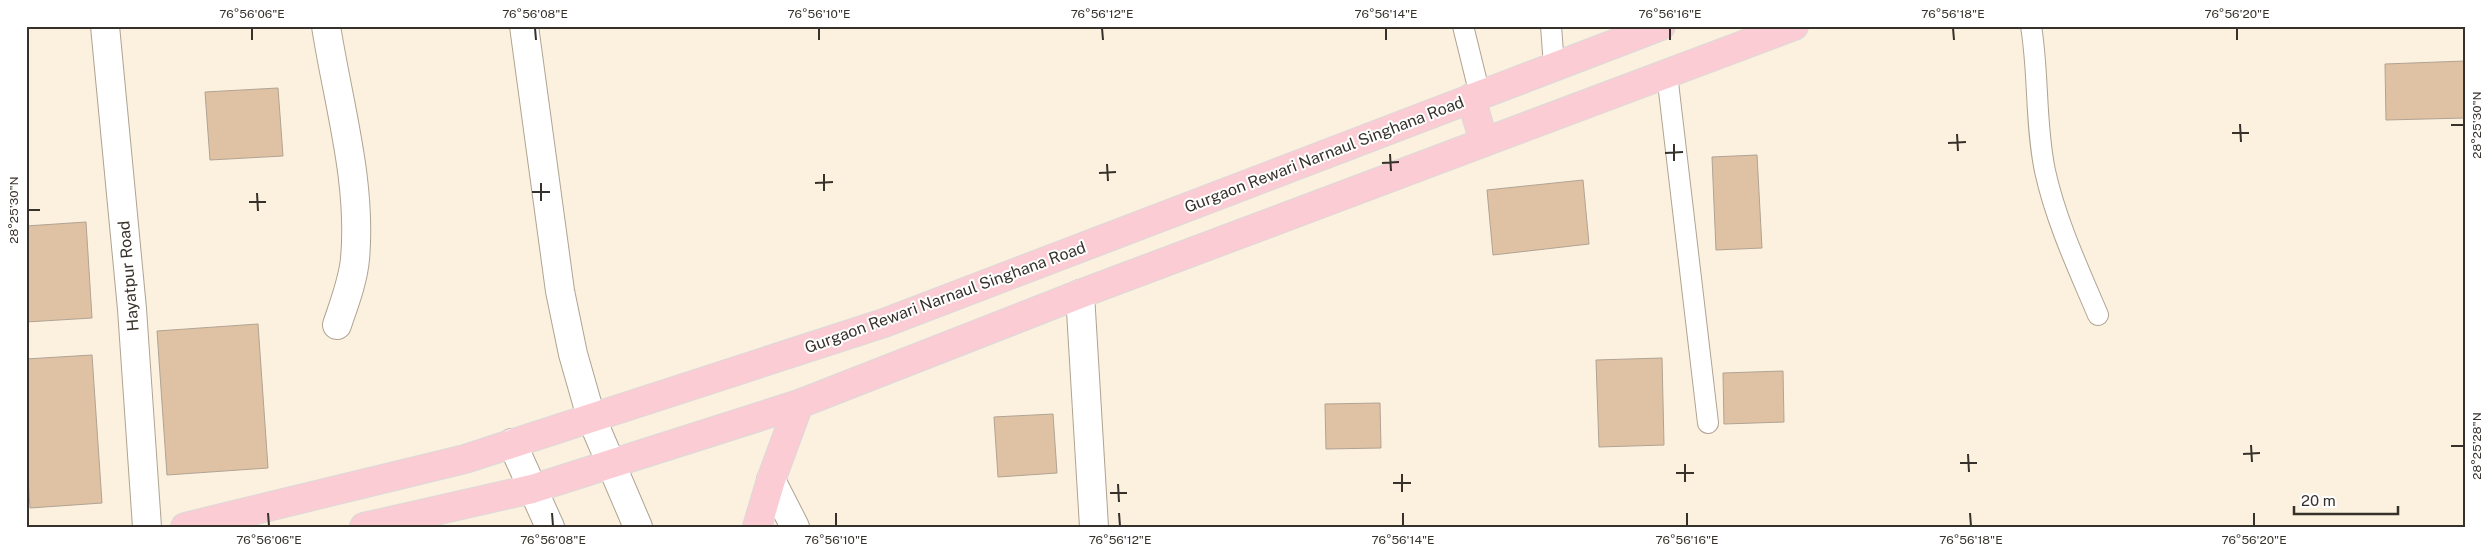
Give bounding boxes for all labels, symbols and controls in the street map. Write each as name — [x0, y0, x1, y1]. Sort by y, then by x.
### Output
text: 76°56'06"E — [219, 7, 285, 21]
text: 76°56'08"E — [502, 7, 568, 21]
text: 76°56'10"E — [788, 7, 850, 21]
text: 76°56'12"E — [1071, 7, 1133, 21]
text: 76°56'14"E — [1354, 7, 1418, 21]
text: 76°56'16"E — [1638, 7, 1702, 21]
text: 76°56'18"E — [1921, 7, 1985, 21]
text: 76°56'20"E — [2204, 7, 2270, 21]
text: 28°25'30"N — [2470, 91, 2484, 159]
street label: Gurgaon Rewari Narnaul Singhana Road — [1182, 92, 1467, 217]
text: 28°25'30"N — [7, 176, 21, 244]
street label: Hayatpur Road — [114, 220, 143, 332]
street label: Gurgaon Rewari Narnaul Singhana Road — [802, 238, 1088, 357]
text: 28°25'28"N — [2470, 412, 2484, 480]
scale bar — [2294, 483, 2397, 515]
text: 20 m — [2301, 492, 2336, 509]
text: 76°56'06"E — [236, 533, 302, 547]
text: 76°56'08"E — [520, 533, 586, 547]
text: 76°56'10"E — [805, 533, 867, 547]
text: 76°56'12"E — [1089, 533, 1151, 547]
text: 76°56'14"E — [1371, 533, 1435, 547]
text: 76°56'16"E — [1655, 533, 1719, 547]
text: 76°56'18"E — [1939, 533, 2003, 547]
text: 76°56'20"E — [2221, 533, 2287, 547]

